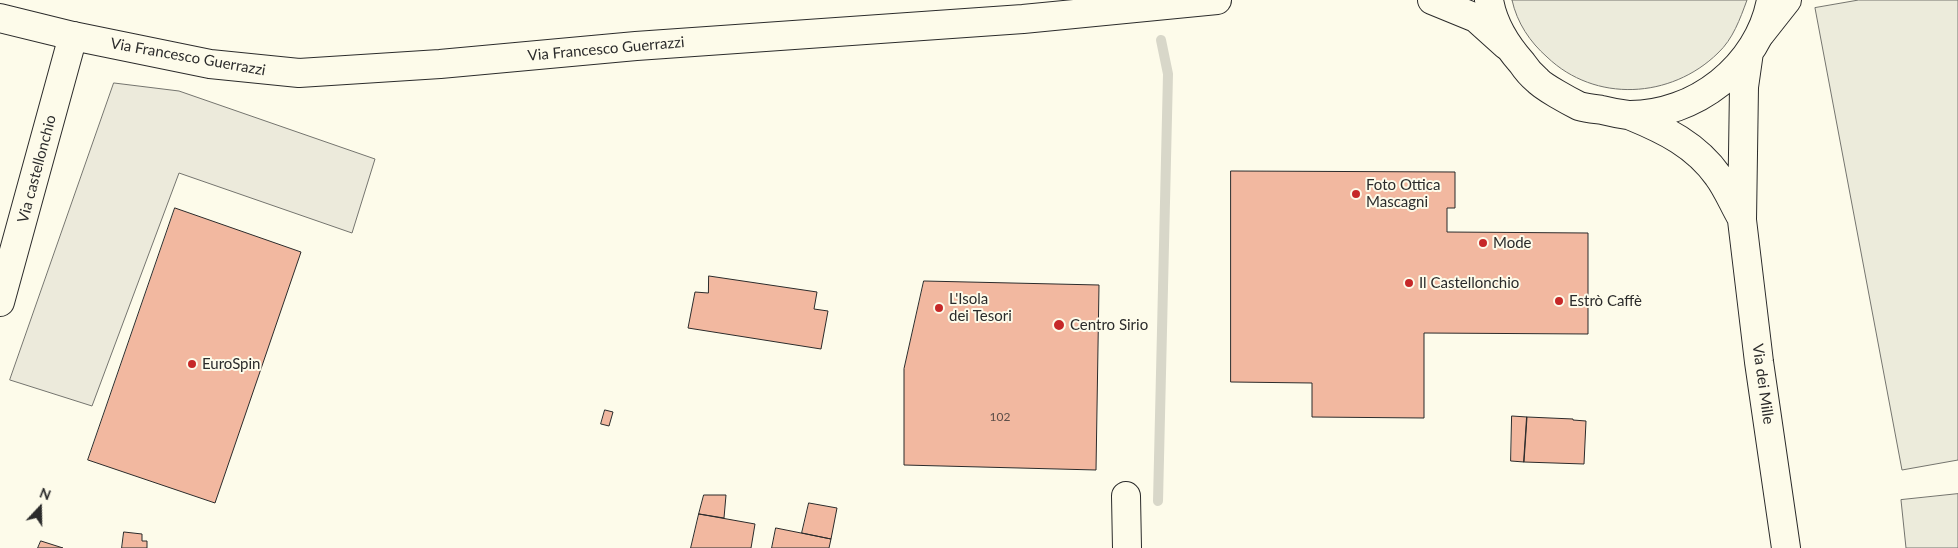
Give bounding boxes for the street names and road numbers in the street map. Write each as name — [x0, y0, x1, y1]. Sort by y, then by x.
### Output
street label: Via Francesco Guerrazzi — [527, 33, 685, 65]
street label: Via Francesco Guerrazzi — [109, 34, 267, 80]
street label: Via castellonchio — [14, 113, 60, 225]
street label: Via dei Mille — [1748, 343, 1778, 425]

